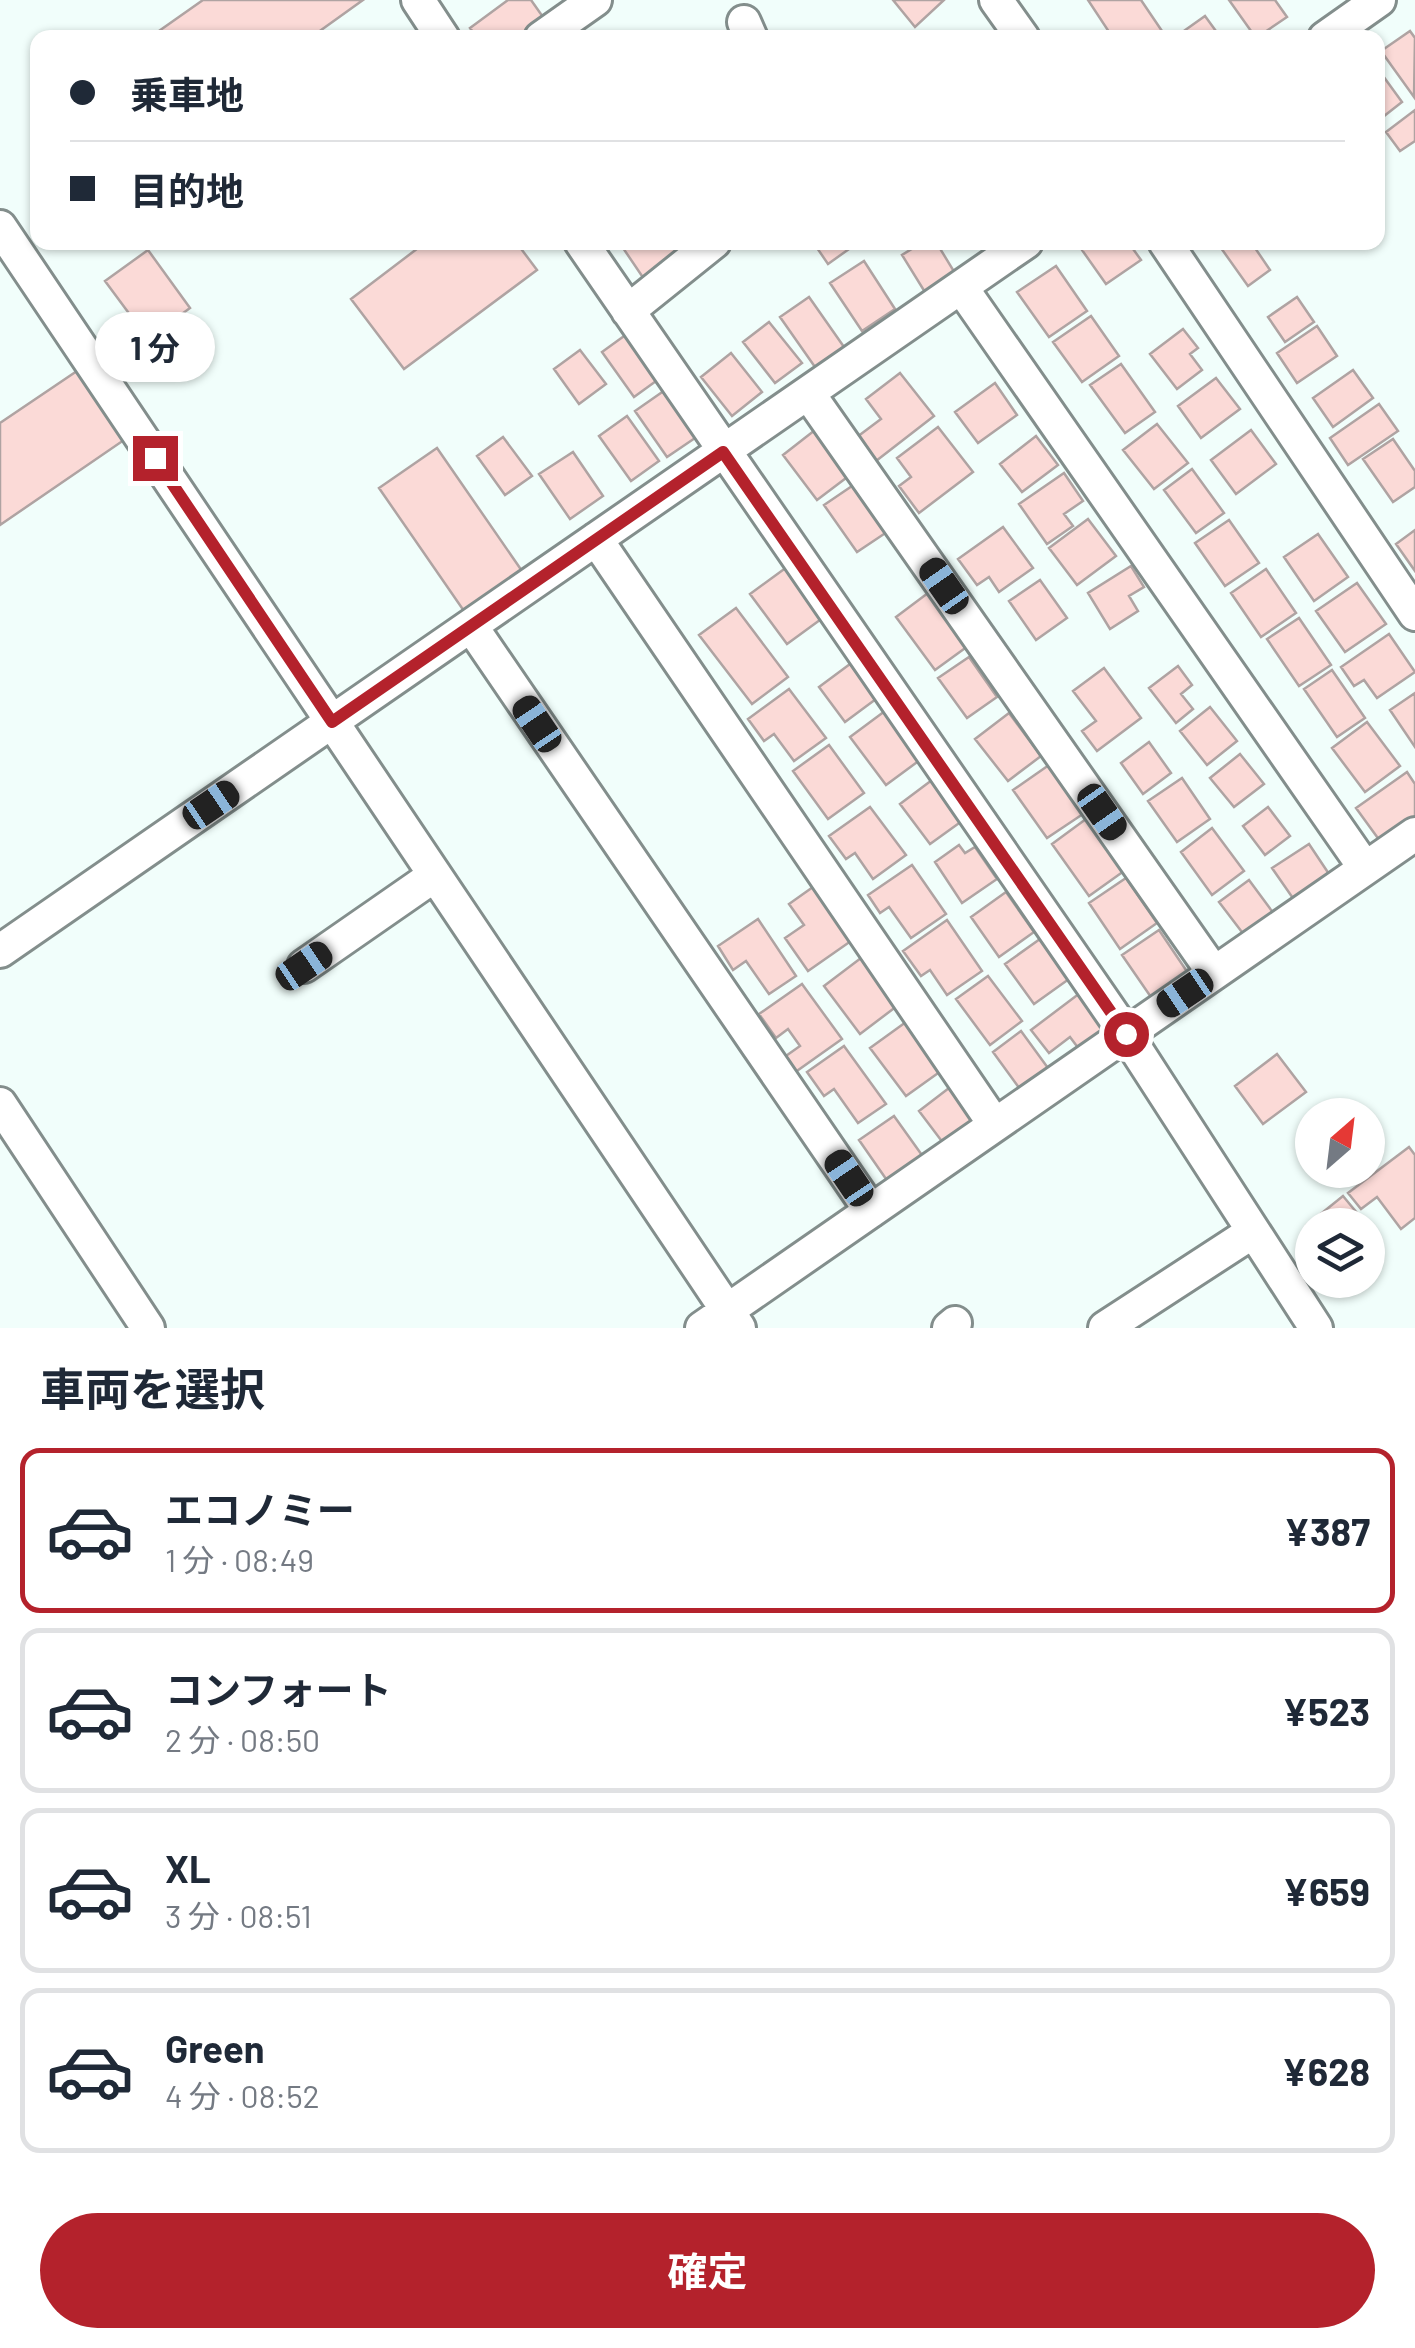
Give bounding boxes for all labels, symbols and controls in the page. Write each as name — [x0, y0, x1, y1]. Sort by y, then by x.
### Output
text: 乗車地 — [130, 71, 244, 117]
text: 目的地 — [130, 167, 244, 213]
callout: 1 分 — [95, 313, 215, 383]
text: 1 分 — [130, 328, 180, 366]
route end — [133, 436, 178, 481]
car — [915, 553, 973, 619]
car — [508, 691, 566, 757]
car — [178, 776, 244, 834]
car — [1073, 779, 1131, 845]
car — [271, 937, 337, 995]
car — [1152, 964, 1218, 1022]
route start — [1104, 1012, 1149, 1057]
north arrow — [1295, 1098, 1385, 1188]
map controls — [1295, 1098, 1385, 1298]
car — [820, 1145, 878, 1211]
button: layers — [1295, 1208, 1385, 1298]
text: 車両を選択 — [40, 1361, 265, 1415]
icon: car — [45, 1486, 135, 1576]
text: エコノミー — [165, 1486, 355, 1532]
text: ¥387 — [1284, 1508, 1370, 1554]
text: 1 分 · 08:49 — [165, 1540, 314, 1578]
icon: car — [45, 1666, 135, 1756]
text: コンフォート — [165, 1666, 392, 1712]
text: ¥523 — [1282, 1688, 1370, 1734]
text: 2 分 · 08:50 — [165, 1720, 320, 1758]
text: XL — [165, 1845, 211, 1891]
icon: car — [45, 1846, 135, 1936]
text: ¥659 — [1283, 1868, 1370, 1914]
text: 3 分 · 08:51 — [165, 1896, 312, 1934]
text: Green — [165, 2025, 265, 2071]
icon: car — [45, 2026, 135, 2116]
text: ¥628 — [1282, 2048, 1370, 2094]
text: 4 分 · 08:52 — [165, 2076, 320, 2114]
button: 確定 — [40, 2213, 1375, 2328]

